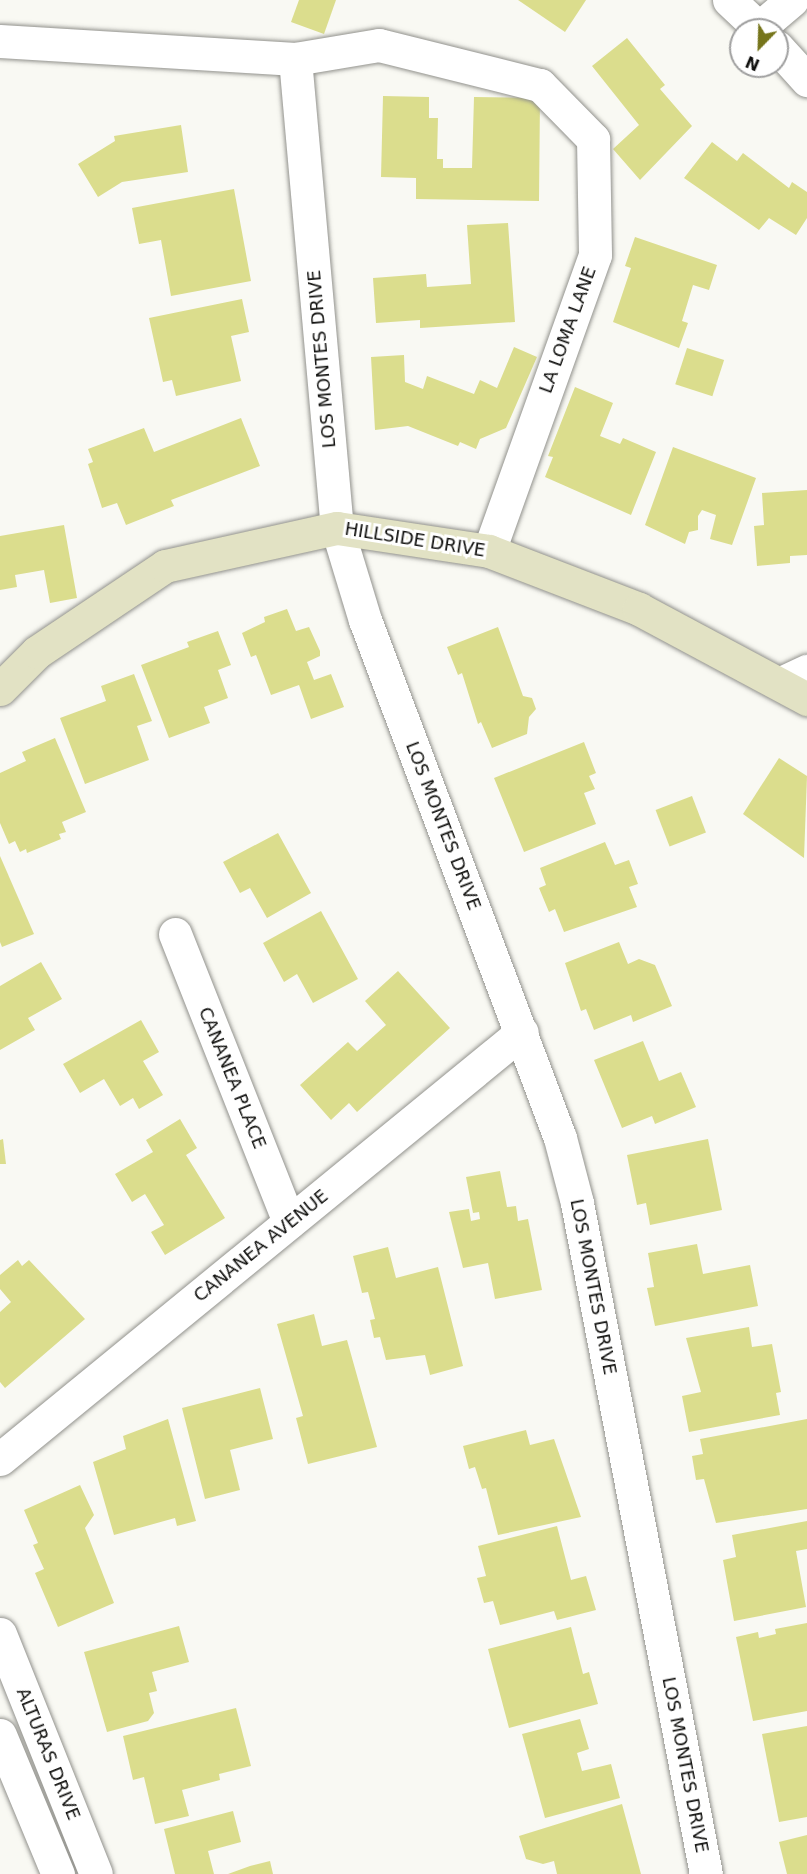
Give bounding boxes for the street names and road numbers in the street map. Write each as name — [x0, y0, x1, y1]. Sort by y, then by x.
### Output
street label: LA LOMA LANE — [535, 264, 601, 396]
street label: LOS MONTES DRIVE — [303, 269, 341, 449]
street label: HILLSIDE DRIVE — [343, 518, 487, 562]
street label: LOS MONTES DRIVE — [401, 739, 485, 913]
street label: CANANEA PLACE — [194, 1004, 270, 1152]
street label: CANANEA AVENUE — [190, 1185, 332, 1307]
street label: LOS MONTES DRIVE — [565, 1197, 621, 1377]
street label: LOS MONTES DRIVE — [657, 1675, 713, 1855]
street label: ALTURAS DRIVE — [12, 1685, 84, 1823]

